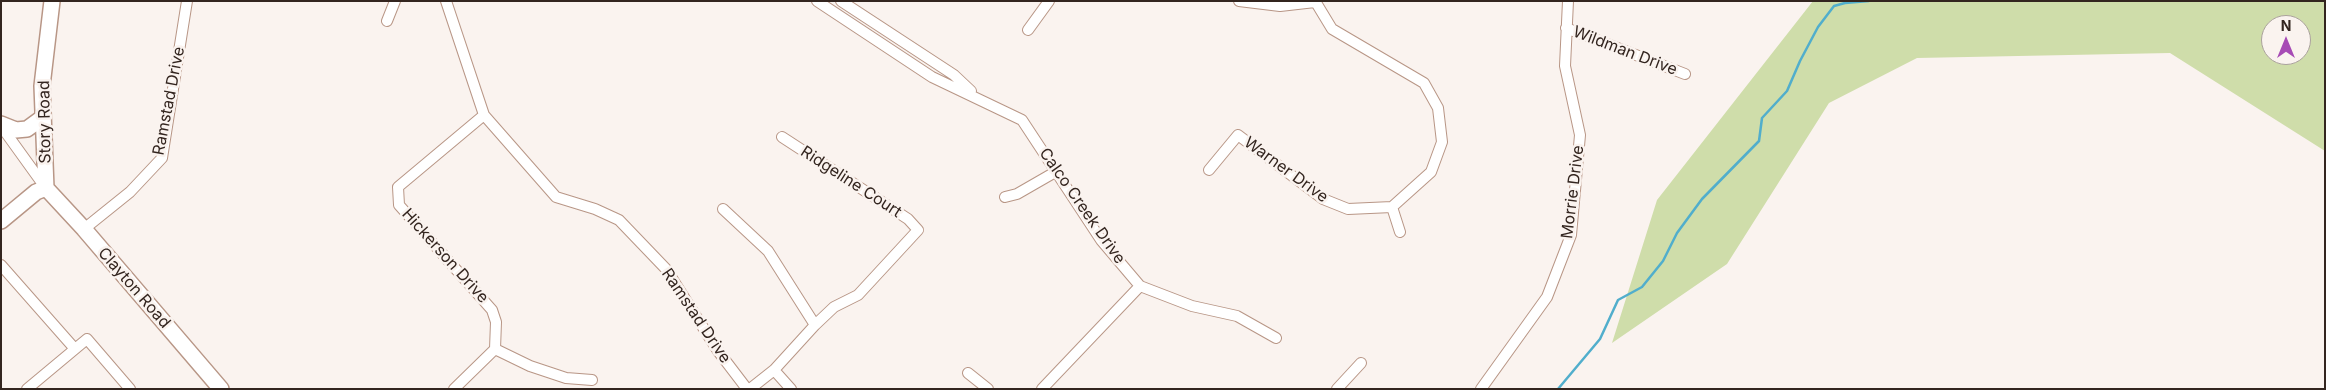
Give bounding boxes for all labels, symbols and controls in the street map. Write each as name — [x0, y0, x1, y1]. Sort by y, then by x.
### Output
north arrow — [2261, 15, 2311, 65]
text: N — [2281, 17, 2291, 34]
street label: Wildman Drive — [1570, 22, 1680, 80]
street label: Ramstad Drive — [149, 45, 189, 157]
street label: Story Road — [35, 80, 55, 164]
street label: Warner Drive — [1240, 133, 1332, 207]
street label: Ridgeline Court — [797, 142, 905, 222]
street label: Calco Creek Drive — [1035, 144, 1129, 268]
street label: Morrie Drive — [1558, 144, 1588, 240]
street label: Hickerson Drive — [398, 205, 492, 307]
street label: Clayton Road — [94, 244, 174, 332]
street label: Ramstad Drive — [657, 265, 735, 367]

